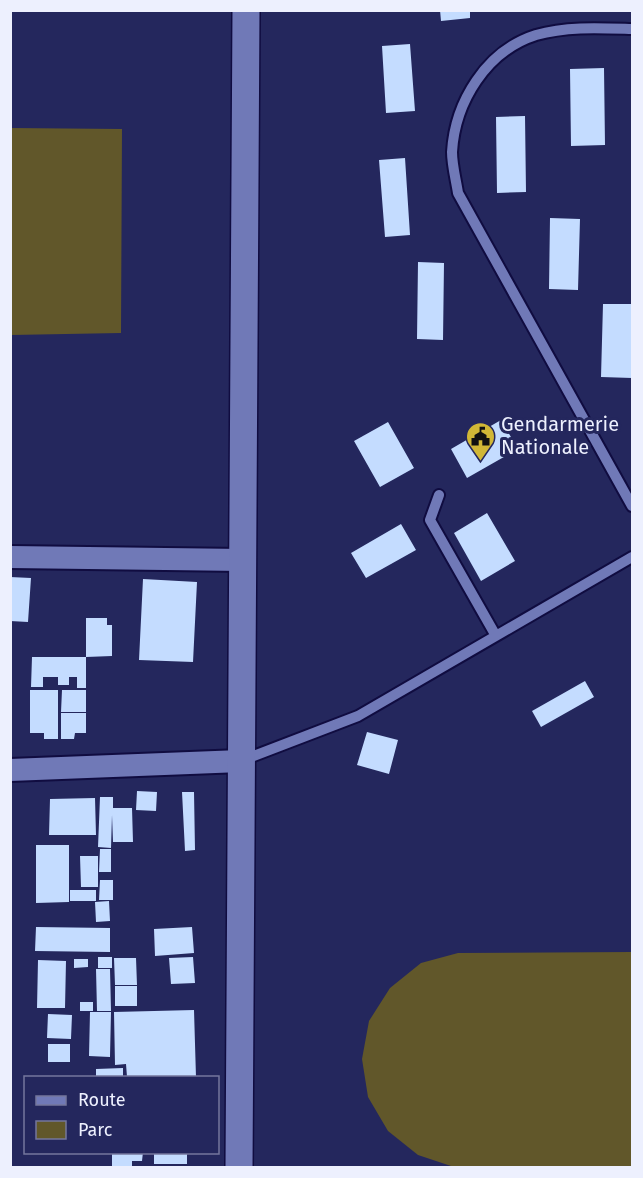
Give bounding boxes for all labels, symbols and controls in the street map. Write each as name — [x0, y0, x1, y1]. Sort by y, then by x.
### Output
place label: Gendarmerie Nationale — [501, 412, 619, 459]
public building icon: Gendarmerie Nationale — [464, 420, 496, 462]
legend — [24, 1076, 219, 1154]
text: Route — [78, 1089, 126, 1111]
text: Parc — [78, 1119, 113, 1141]

